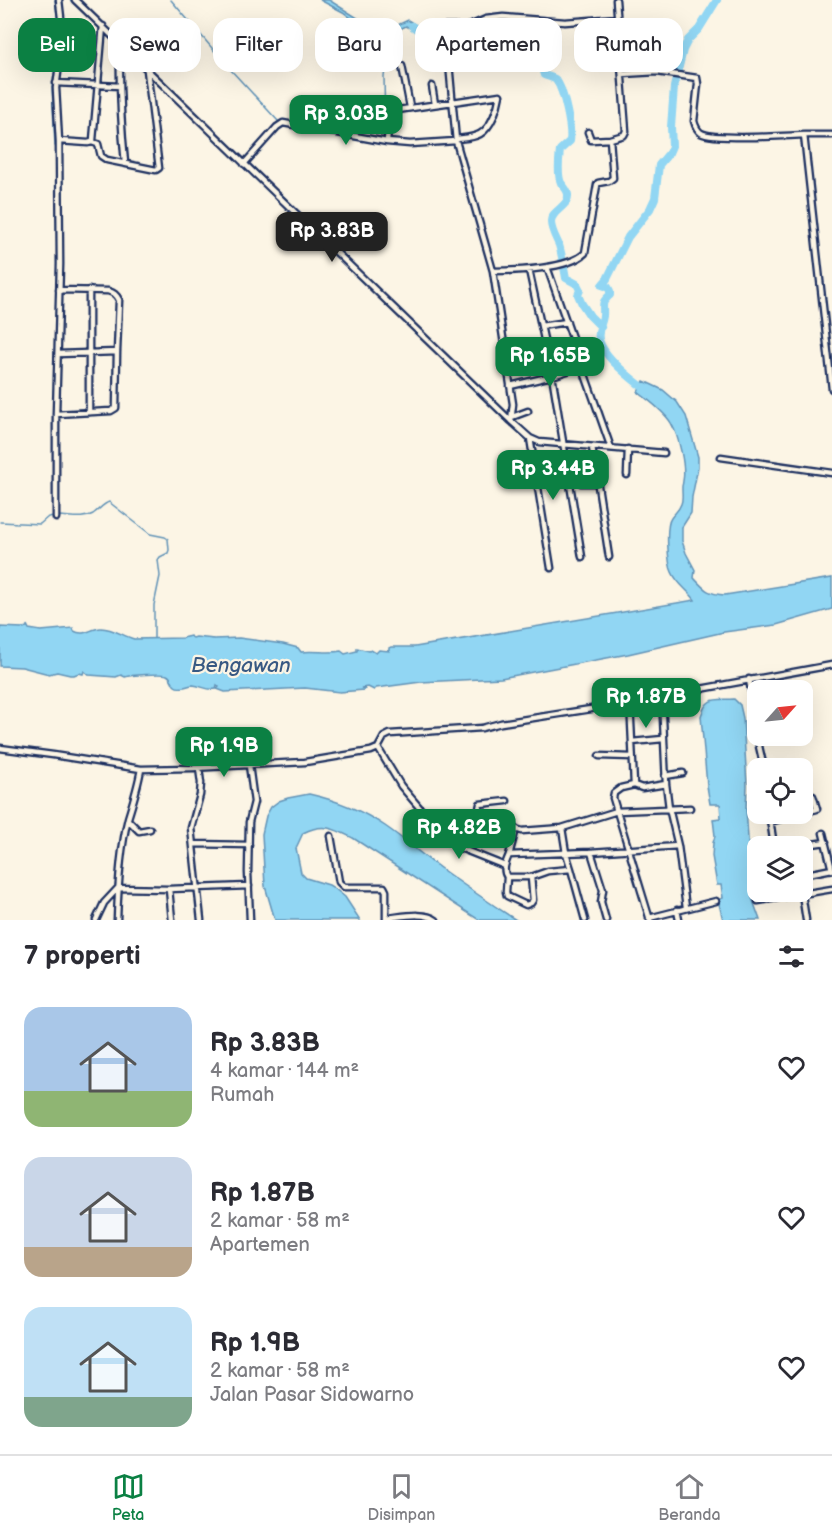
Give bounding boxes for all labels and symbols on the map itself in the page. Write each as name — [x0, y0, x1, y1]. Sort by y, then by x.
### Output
pin: Rp 3.03B — [284, 95, 408, 146]
pin: Rp 3.83B — [270, 212, 394, 263]
pin: Rp 1.65B — [488, 337, 612, 388]
pin: Rp 3.44B — [491, 450, 615, 501]
water label: Bengawan — [191, 653, 291, 678]
pin: Rp 1.87B — [584, 678, 708, 729]
north arrow — [747, 680, 813, 746]
pin: Rp 1.9B — [169, 727, 279, 778]
pin: Rp 4.82B — [397, 809, 521, 860]

